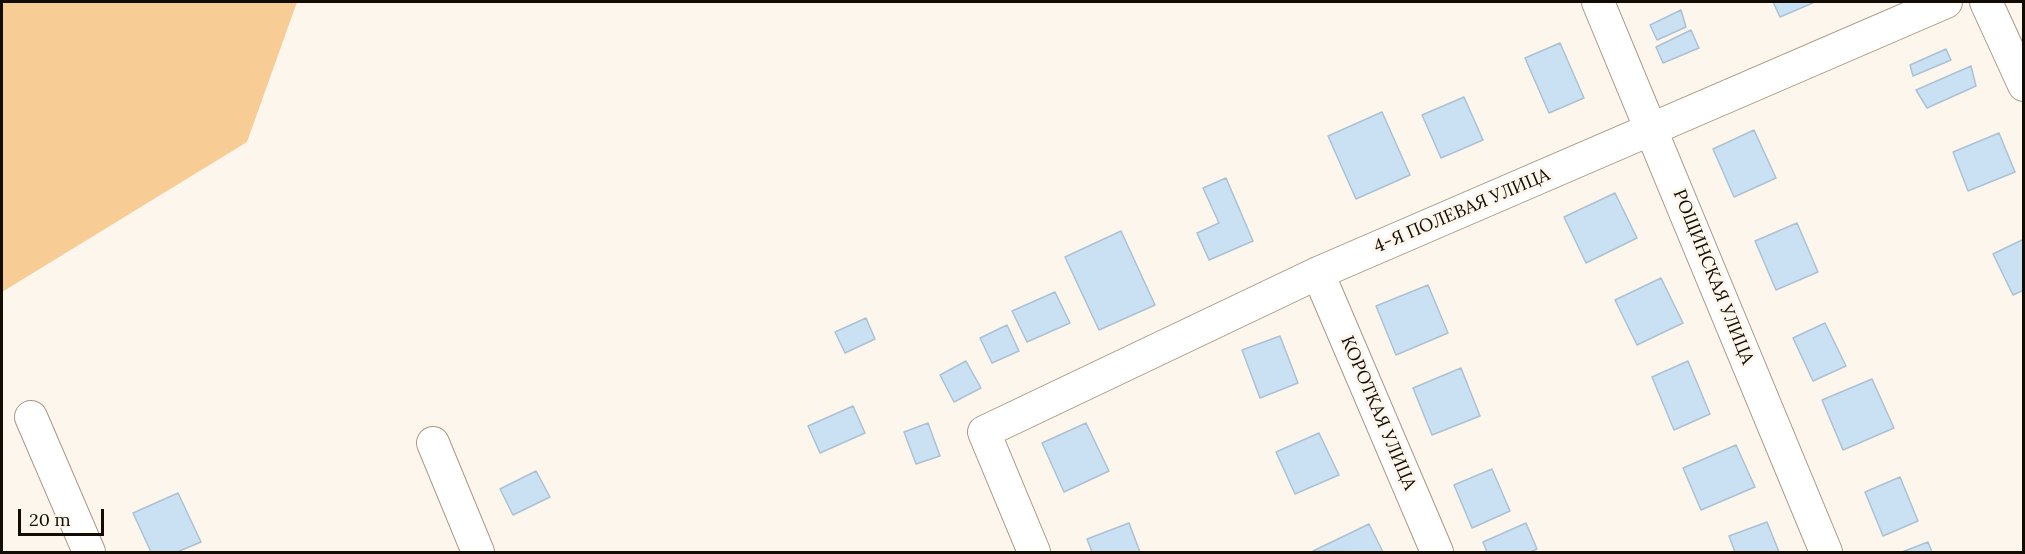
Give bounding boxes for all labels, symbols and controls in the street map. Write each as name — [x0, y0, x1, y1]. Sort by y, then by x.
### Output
street label: 4-Я ПОЛЕВАЯ УЛИЦА — [1371, 164, 1553, 258]
street label: РОЩИНСКАЯ УЛИЦА — [1668, 186, 1758, 368]
street label: КОРОТКАЯ УЛИЦА — [1336, 333, 1420, 493]
scale bar — [21, 497, 106, 535]
text: 20 m — [29, 508, 71, 531]

